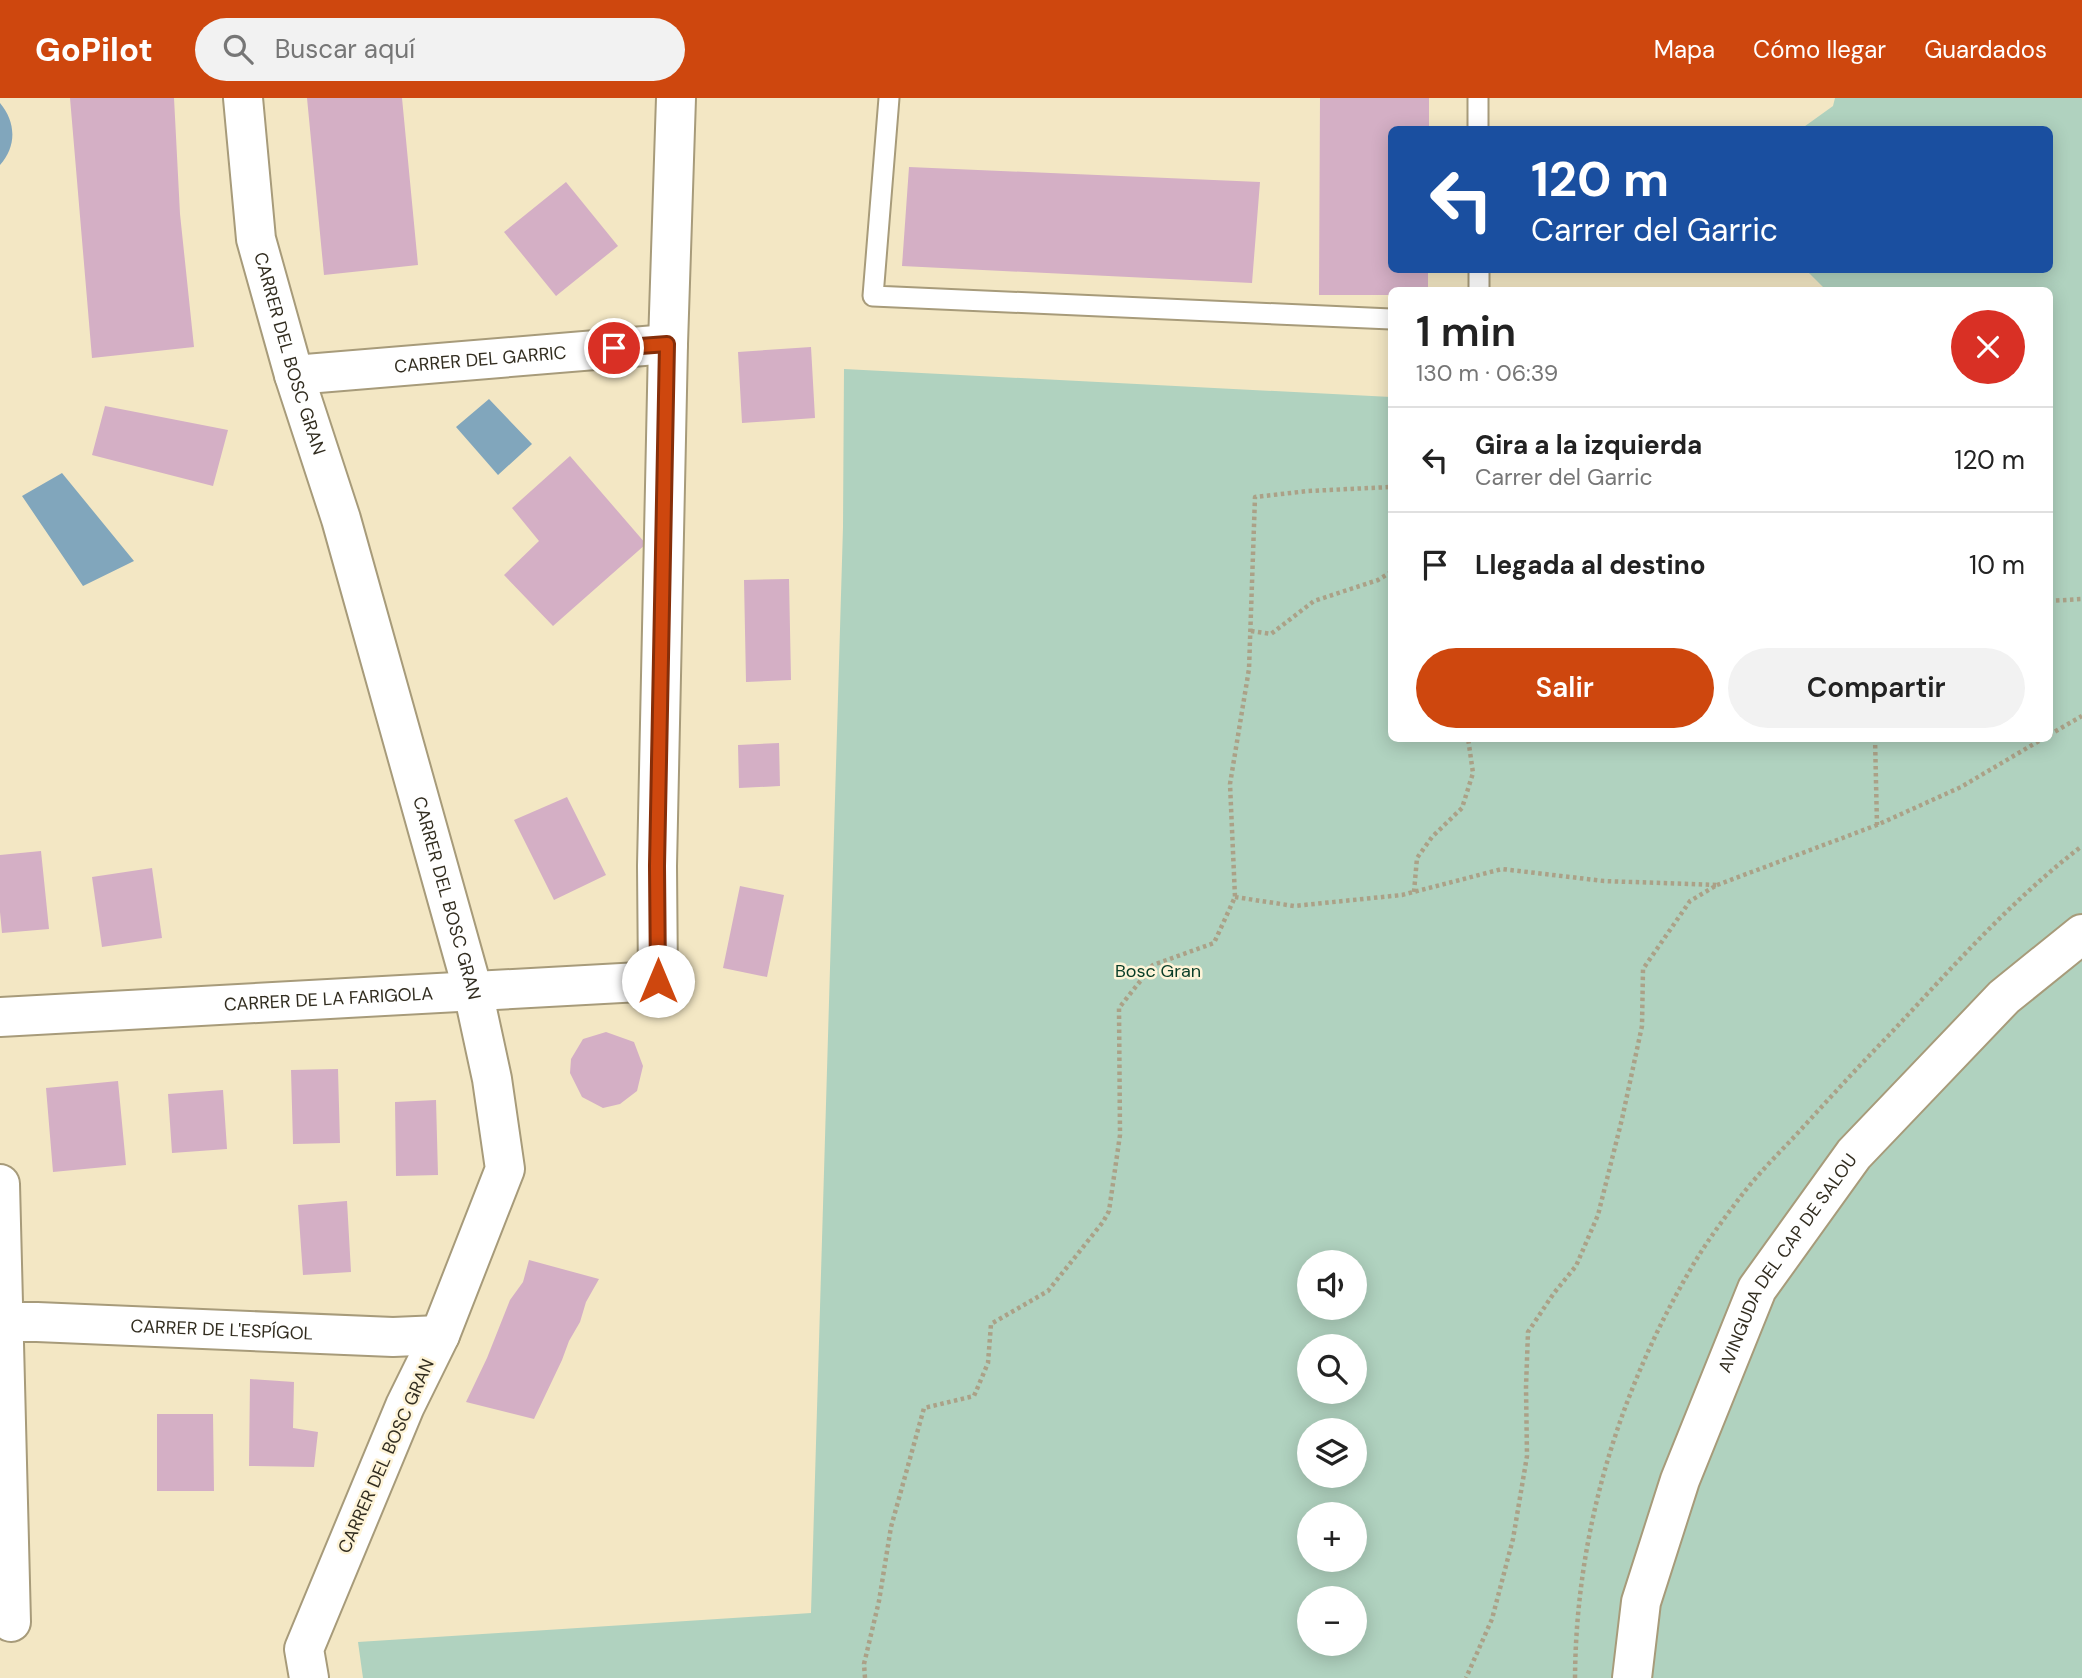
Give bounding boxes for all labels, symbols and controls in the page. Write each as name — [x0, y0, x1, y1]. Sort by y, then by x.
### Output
search box — [195, 18, 685, 81]
text: GoPilot — [35, 28, 153, 71]
icon: search — [219, 30, 257, 68]
text: Buscar aquí — [275, 32, 415, 66]
text: Mapa — [1654, 34, 1715, 65]
text: Cómo llegar — [1753, 34, 1886, 65]
text: Guardados — [1924, 34, 2047, 65]
text: 120 m — [1531, 147, 1669, 211]
icon: left — [1416, 154, 1507, 245]
text: Carrer del Garric — [1531, 209, 1778, 251]
street label: CARRER DEL BOSC GRAN — [248, 250, 331, 458]
text: 1 min — [1416, 304, 1516, 359]
button: close — [1951, 310, 2025, 384]
pin — [584, 318, 644, 378]
icon: arrive — [595, 329, 633, 367]
street label: CARRER DEL GARRIC — [393, 340, 567, 379]
text: 130 m · 06:39 — [1416, 358, 1558, 388]
text: Gira a la izquierda — [1475, 428, 1702, 462]
icon: left — [1416, 441, 1454, 479]
text: 120 m — [1954, 443, 2025, 477]
text: Carrer del Garric — [1475, 462, 1653, 492]
icon: arrive — [1416, 546, 1454, 584]
text: Llegada al destino — [1475, 548, 1706, 582]
text: 10 m — [1969, 548, 2025, 582]
button: Salir — [1416, 648, 1714, 728]
button: Compartir — [1728, 648, 2025, 728]
street label: CARRER DEL BOSC GRAN — [407, 794, 487, 1002]
position arrow — [621, 944, 695, 1018]
park label: Bosc Gran — [1115, 959, 1201, 983]
street label: CARRER DE LA FARIGOLA — [223, 981, 434, 1017]
street label: AVINGUDA DEL CAP DE SALOU — [1713, 1149, 1862, 1376]
map controls — [1297, 1250, 1367, 1656]
button: sound — [1297, 1250, 1367, 1320]
street label: CARRER DE L'ESPÍGOL — [130, 1314, 314, 1346]
button: search — [1297, 1334, 1367, 1404]
street label: CARRER DEL BOSC GRAN — [332, 1355, 440, 1557]
button: layers — [1297, 1418, 1367, 1488]
button: + — [1297, 1502, 1367, 1572]
button: − — [1297, 1586, 1367, 1656]

